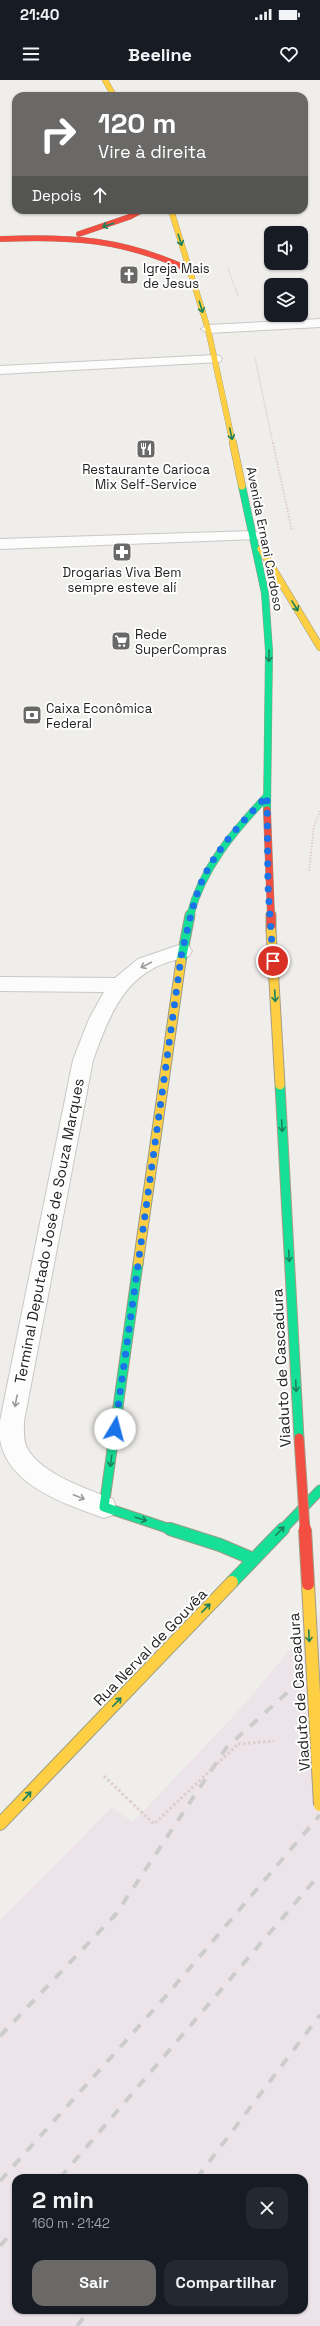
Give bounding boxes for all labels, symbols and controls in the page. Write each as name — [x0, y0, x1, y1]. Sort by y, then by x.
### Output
text: 21:40 — [20, 5, 59, 24]
icon: menu — [20, 43, 42, 65]
text: Beeline — [128, 43, 192, 66]
icon: heart — [278, 43, 300, 65]
text: 120 m — [98, 105, 176, 141]
icon: right — [32, 108, 84, 160]
text: Vire à direita — [98, 140, 206, 163]
icon: ahead — [89, 184, 111, 206]
text: Depois — [32, 186, 81, 205]
one-way arrow — [102, 222, 115, 229]
map controls — [264, 226, 308, 322]
button: sound — [264, 226, 308, 270]
one-way arrow — [177, 234, 185, 246]
place label: Igreja Mais de Jesus — [143, 260, 210, 292]
church icon: Igreja Mais de Jesus — [118, 264, 140, 286]
button: layers — [264, 278, 308, 322]
one-way arrow — [198, 301, 205, 314]
one-way arrow — [228, 427, 236, 440]
restaurant icon: Restaurante Carioca Mix Self-Service — [135, 438, 157, 460]
place label: Restaurante Carioca Mix Self-Service — [82, 461, 210, 493]
street label: Avenida Ernani Cardoso — [243, 465, 287, 613]
pharmacy icon: Drogarias Viva Bem sempre esteve alí — [111, 541, 133, 563]
place label: Drogarias Viva Bem sempre esteve alí — [63, 564, 182, 596]
one-way arrow — [292, 600, 300, 612]
place label: Rede SuperCompras — [135, 626, 227, 658]
supermarket icon: Rede SuperCompras — [110, 630, 132, 652]
one-way arrow — [265, 649, 273, 662]
place label: Caixa Econômica Federal — [46, 700, 153, 732]
bank icon: Caixa Econômica Federal — [21, 704, 43, 726]
pin — [256, 944, 290, 978]
icon: arrive — [262, 950, 284, 972]
one-way arrow — [140, 962, 152, 969]
one-way arrow — [271, 989, 279, 1002]
street label: Terminal Deputado José de Souza Marques — [10, 1077, 88, 1385]
one-way arrow — [278, 1119, 286, 1132]
one-way arrow — [285, 1249, 292, 1262]
street label: Viaduto de Cascadura — [267, 1288, 295, 1448]
one-way arrow — [292, 1379, 299, 1392]
one-way arrow — [12, 1395, 20, 1408]
position arrow — [94, 1408, 136, 1450]
one-way arrow — [107, 1454, 115, 1467]
one-way arrow — [73, 1493, 85, 1501]
one-way arrow — [135, 1516, 148, 1523]
one-way arrow — [275, 1526, 285, 1536]
street label: Rua Nerval de Gouvêa — [89, 1584, 211, 1710]
one-way arrow — [202, 1603, 211, 1613]
street label: Viaduto de Cascadura — [284, 1612, 314, 1772]
one-way arrow — [306, 1629, 313, 1642]
one-way arrow — [112, 1697, 121, 1707]
one-way arrow — [22, 1792, 31, 1802]
text: 2 min — [32, 2184, 94, 2215]
button: close — [246, 2187, 288, 2229]
text: 160 m · 21:42 — [32, 2215, 110, 2232]
button: Sair — [32, 2260, 156, 2306]
button: Compartilhar — [164, 2260, 288, 2306]

